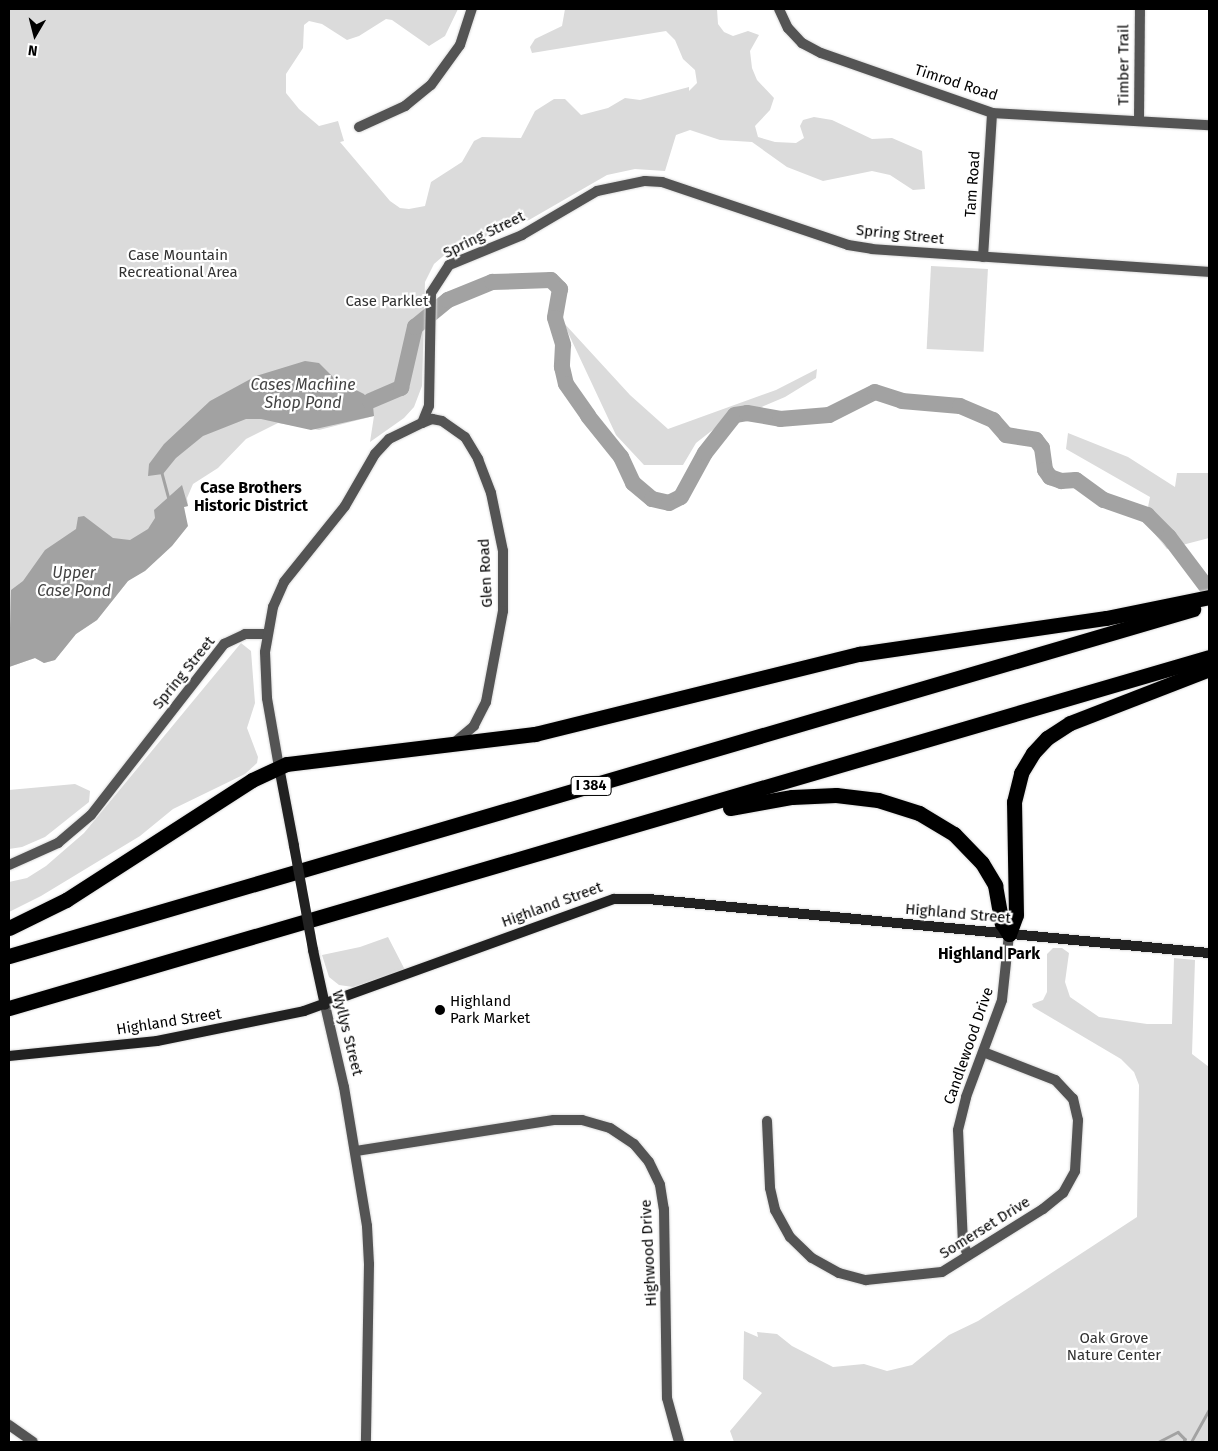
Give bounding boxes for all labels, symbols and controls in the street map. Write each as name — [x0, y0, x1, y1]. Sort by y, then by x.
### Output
north arrow — [10, 10, 60, 60]
street label: Timber Trail — [1115, 24, 1133, 106]
text: N — [27, 41, 39, 59]
street label: Timrod Road — [912, 61, 1000, 105]
street label: Tam Road — [962, 150, 984, 218]
street label: Spring Street — [440, 208, 528, 262]
street label: Spring Street — [855, 221, 945, 249]
park label: Case Mountain Recreational Area — [118, 246, 238, 281]
park label: Case Parklet — [346, 293, 428, 311]
water label: Cases Machine Shop Pond — [250, 375, 356, 413]
district label: Case Brothers Historic District — [194, 478, 308, 516]
street label: Glen Road — [475, 538, 497, 608]
water label: Upper Case Pond — [37, 563, 111, 601]
street label: Spring Street — [149, 633, 219, 713]
road number: I 384 — [570, 774, 612, 798]
street label: Highland Street — [499, 878, 605, 932]
street label: Highland Street — [904, 900, 1012, 928]
district label: Highland Park — [938, 944, 1040, 964]
street label: Candlewood Drive — [940, 985, 998, 1107]
street label: Wyllys Street — [328, 988, 366, 1078]
place label: Highland Park Market — [450, 992, 530, 1027]
marker: Highland Park Market — [434, 1004, 446, 1016]
street label: Highland Street — [115, 1005, 223, 1039]
street label: Somerset Drive — [936, 1193, 1034, 1263]
street label: Highwood Drive — [637, 1199, 661, 1307]
park label: Oak Grove Nature Center — [1067, 1329, 1161, 1364]

